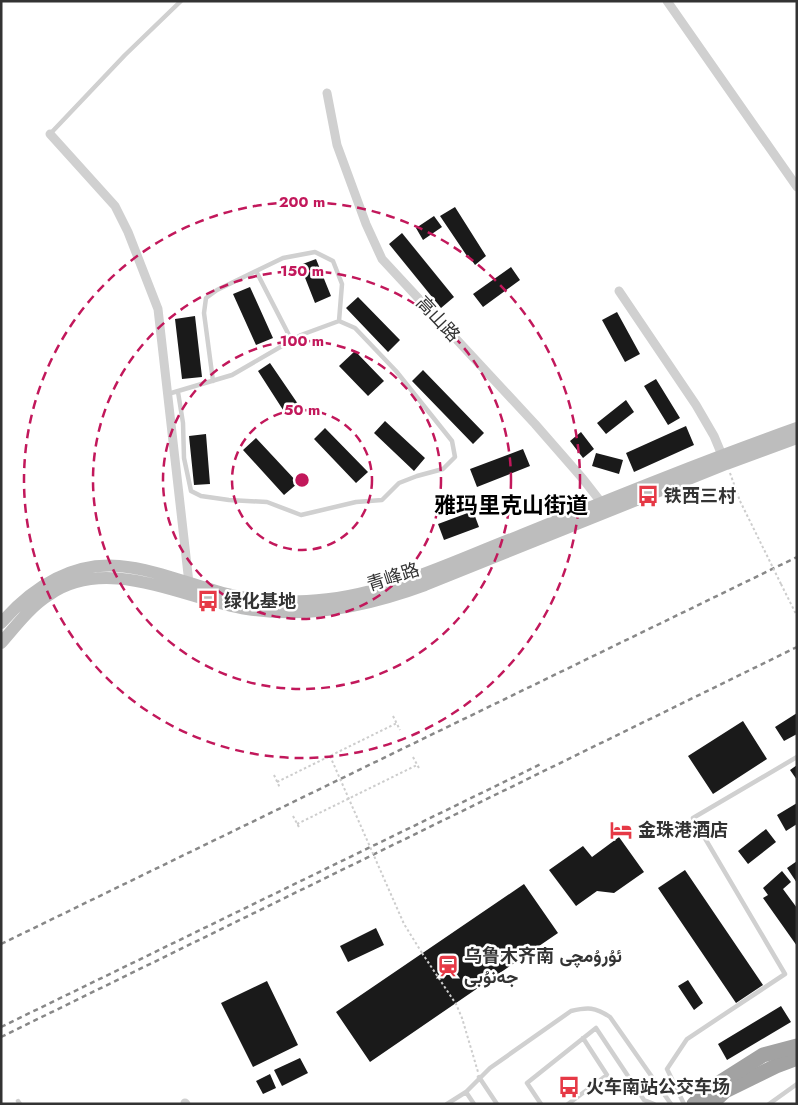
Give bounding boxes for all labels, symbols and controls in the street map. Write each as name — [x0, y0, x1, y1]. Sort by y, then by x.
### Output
text: 200 m — [279, 191, 325, 213]
text: 150 m — [280, 260, 324, 282]
street label: 高山路 — [410, 290, 466, 348]
text: 100 m — [280, 330, 324, 352]
text: 50 m — [284, 399, 320, 421]
centre of rings — [293, 471, 311, 489]
bus stop icon: 铁西三村 — [635, 483, 661, 509]
place label: 铁西三村 — [664, 483, 736, 509]
district label: 雅玛里克山街道 — [434, 489, 588, 521]
street label: 青峰路 — [363, 556, 423, 598]
bus stop icon: 绿化基地 — [195, 588, 221, 614]
place label: 绿化基地 — [224, 588, 296, 614]
hotel icon: 金珠港酒店 — [608, 817, 634, 843]
place label: 金珠港酒店 — [638, 817, 728, 843]
place label: 乌鲁木齐南 ئۇرۇمچى جەنۇبى — [464, 943, 622, 990]
station icon: 乌鲁木齐南 ئۇرۇمچى جەنۇبى — [435, 953, 461, 979]
bus stop icon: 火车南站公交车场 — [556, 1074, 582, 1100]
place label: 火车南站公交车场 — [586, 1074, 730, 1100]

